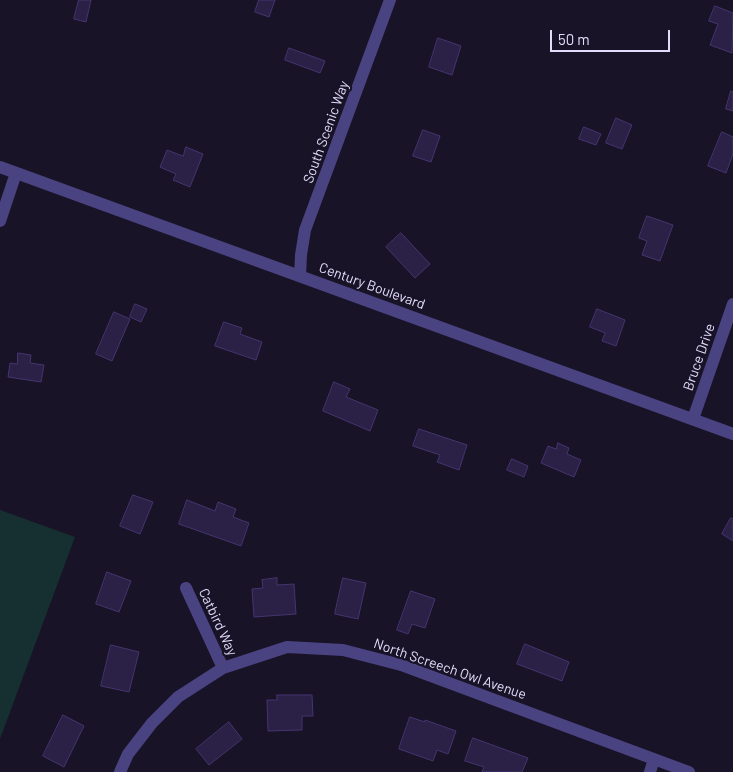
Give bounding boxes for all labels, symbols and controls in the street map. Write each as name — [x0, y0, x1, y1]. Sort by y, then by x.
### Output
scale bar — [553, 20, 673, 52]
text: 50 m — [558, 30, 590, 48]
street label: South Scenic Way — [300, 78, 352, 186]
street label: Century Boulevard — [317, 259, 427, 313]
street label: Bruce Drive — [680, 321, 718, 393]
street label: Catbird Way — [195, 586, 241, 658]
street label: North Screech Owl Avenue — [372, 635, 528, 703]

